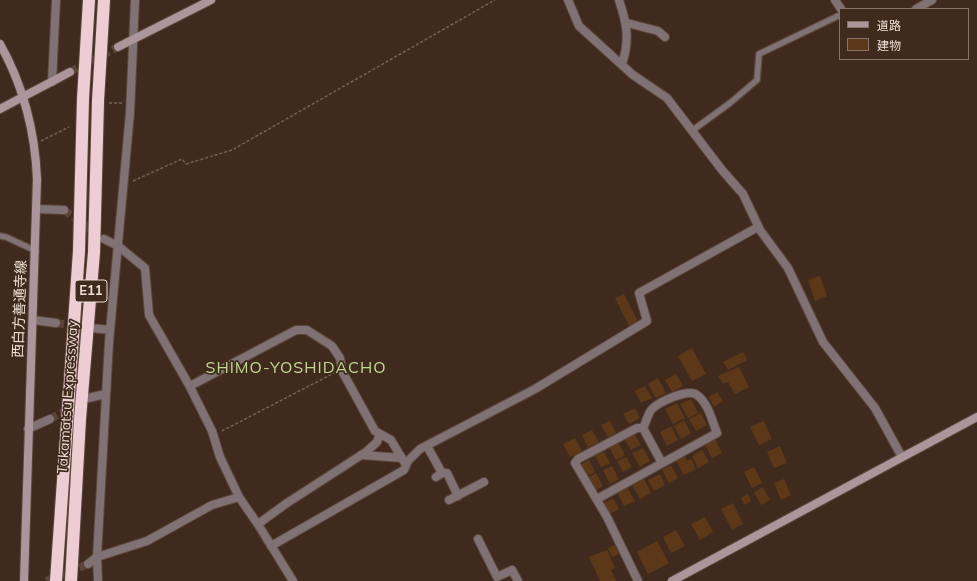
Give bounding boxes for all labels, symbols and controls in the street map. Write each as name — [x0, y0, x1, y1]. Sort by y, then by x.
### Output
legend — [839, 8, 969, 60]
text: 道路 — [877, 18, 901, 33]
text: 建物 — [877, 38, 901, 53]
street label: 西白方善通寺線 — [10, 260, 30, 358]
road number: E11 — [75, 280, 107, 302]
street label: Takamatsu Expressway — [54, 320, 82, 474]
district label: SHIMO-YOSHIDACHO — [205, 358, 387, 378]

